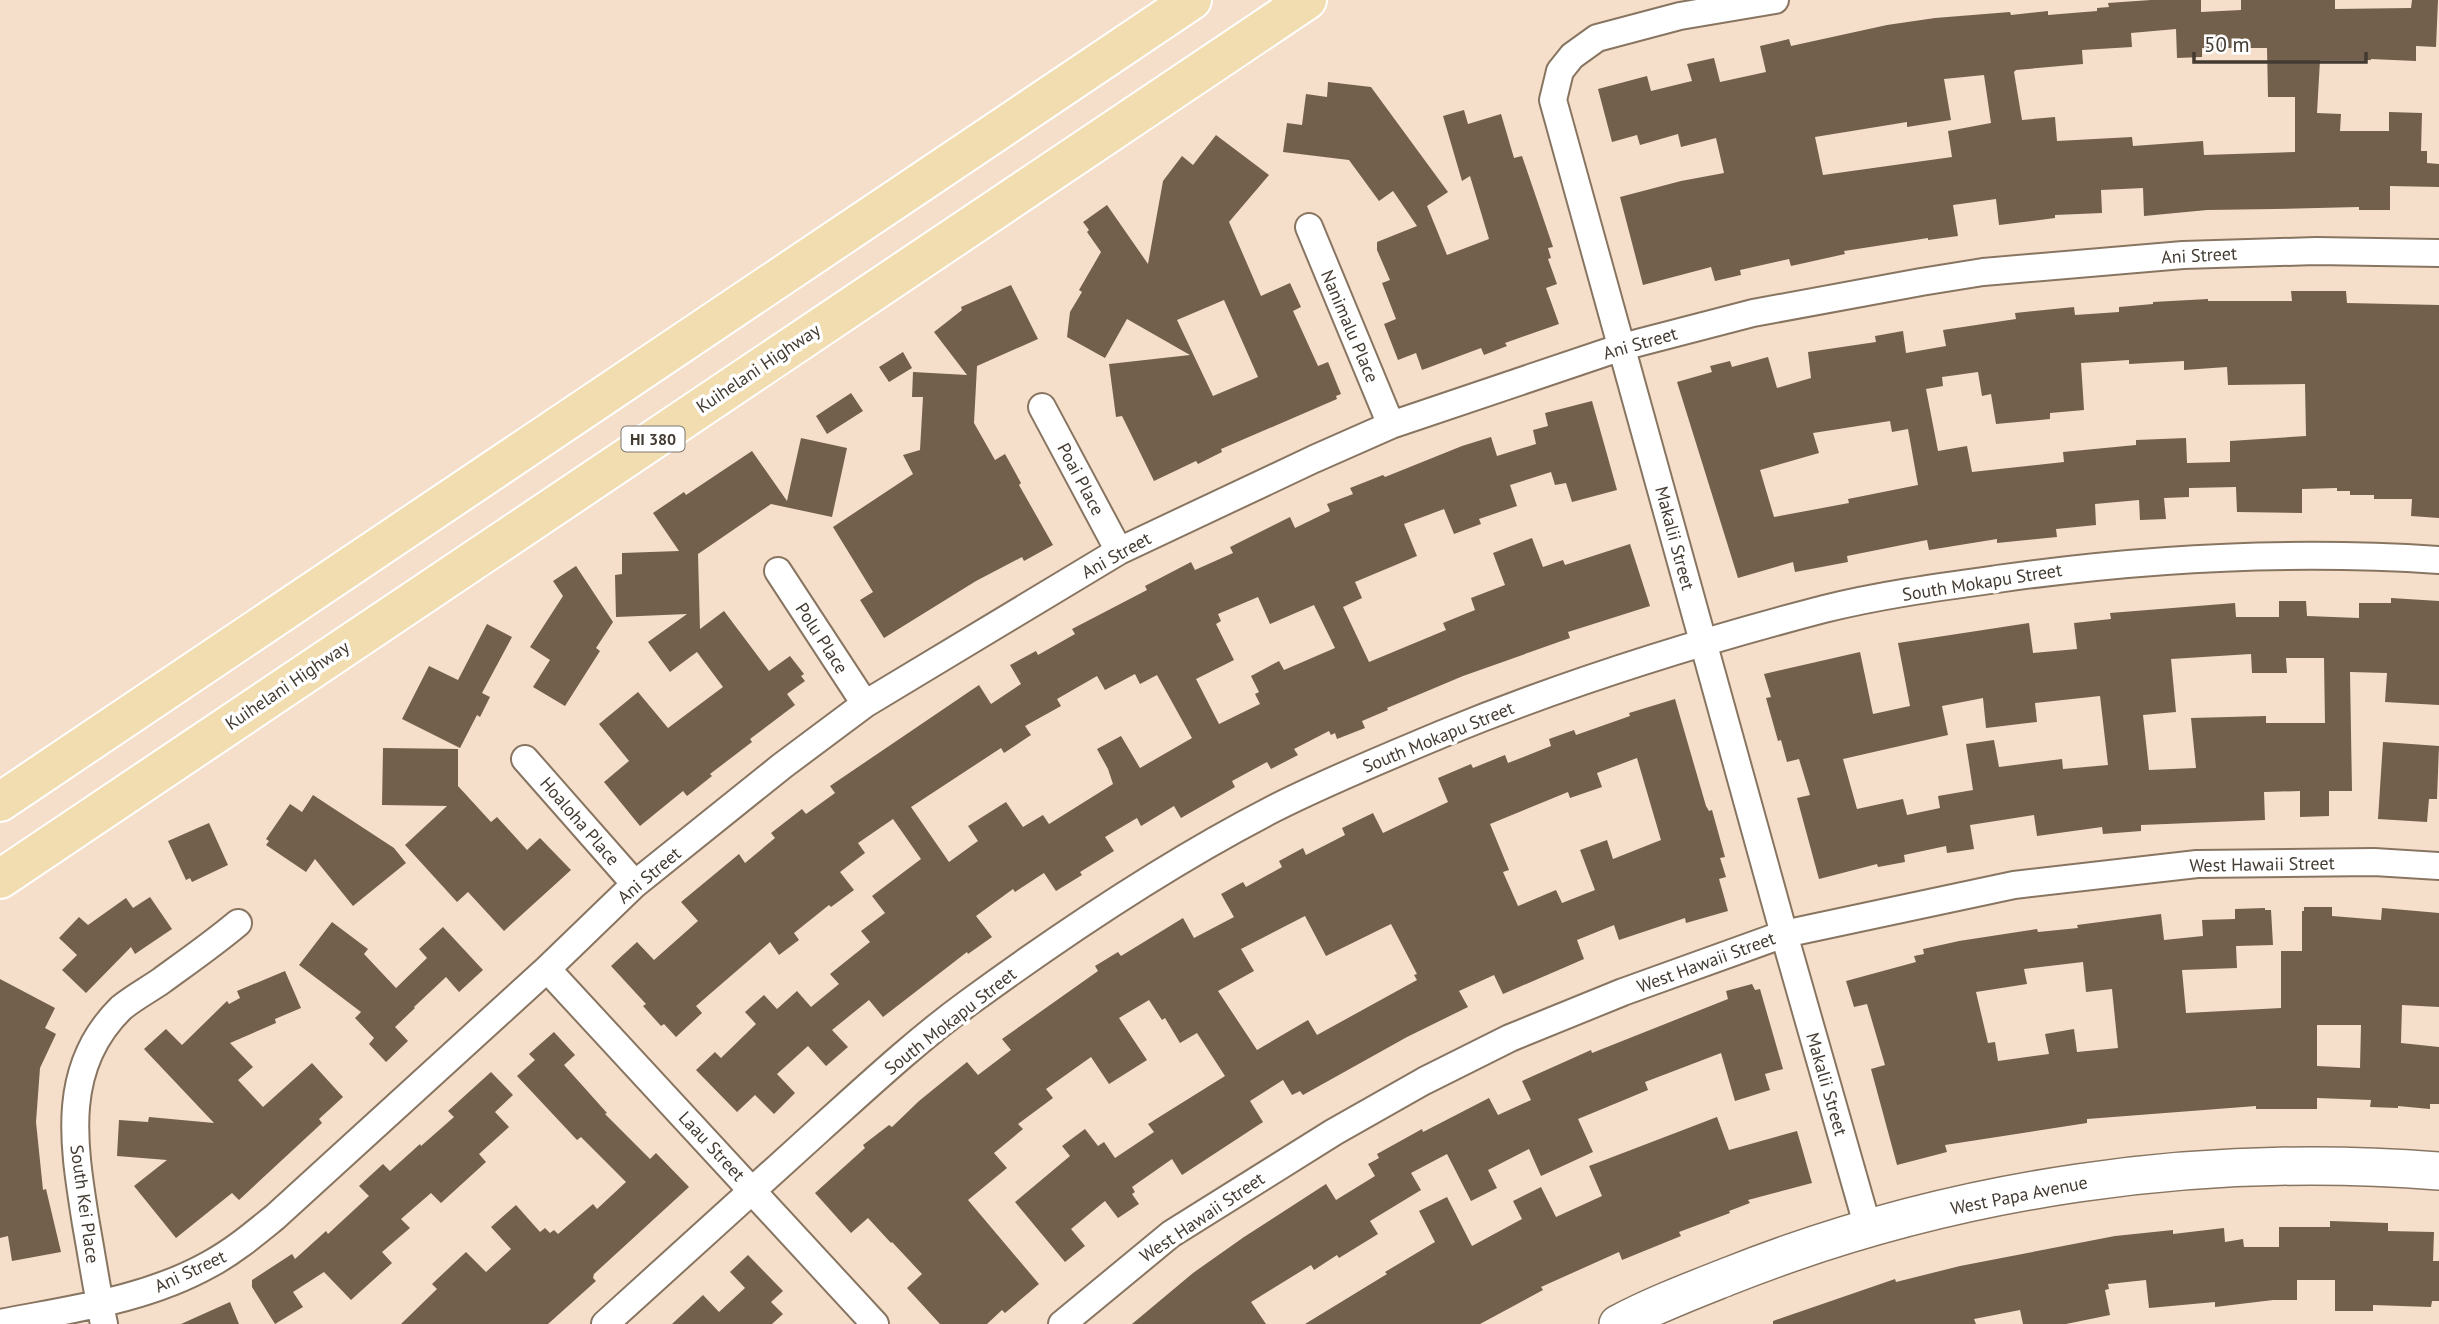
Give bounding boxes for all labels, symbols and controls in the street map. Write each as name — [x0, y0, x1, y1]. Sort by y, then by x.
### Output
scale bar — [2194, 21, 2366, 65]
text: 50 m — [2204, 31, 2250, 58]
street label: Ani Street — [2160, 242, 2238, 268]
street label: Nanimalu Place — [1316, 266, 1384, 386]
street label: Kuihelani Highway — [692, 318, 825, 418]
street label: Ani Street — [1600, 321, 1680, 365]
road number: HI 380 — [622, 426, 684, 452]
street label: Poai Place — [1052, 439, 1110, 519]
street label: Makalii Street — [1650, 484, 1700, 592]
street label: Ani Street — [1077, 527, 1155, 583]
street label: South Mokapu Street — [1901, 558, 2063, 606]
street label: Polu Place — [791, 598, 853, 678]
street label: Kuihelani Highway — [221, 635, 354, 735]
street label: South Mokapu Street — [1359, 696, 1517, 778]
street label: Hoaloha Place — [535, 772, 625, 870]
street label: Ani Street — [613, 842, 685, 908]
street label: West Hawaii Street — [2189, 851, 2335, 877]
street label: West Hawaii Street — [1634, 926, 1778, 998]
street label: South Mokapu Street — [879, 962, 1021, 1080]
street label: Makalii Street — [1801, 1030, 1853, 1138]
street label: Laau Street — [674, 1106, 750, 1186]
street label: South Kei Place — [65, 1143, 105, 1265]
street label: West Hawaii Street — [1135, 1167, 1269, 1267]
street label: West Papa Avenue — [1948, 1170, 2090, 1220]
street label: Ani Street — [151, 1245, 229, 1297]

